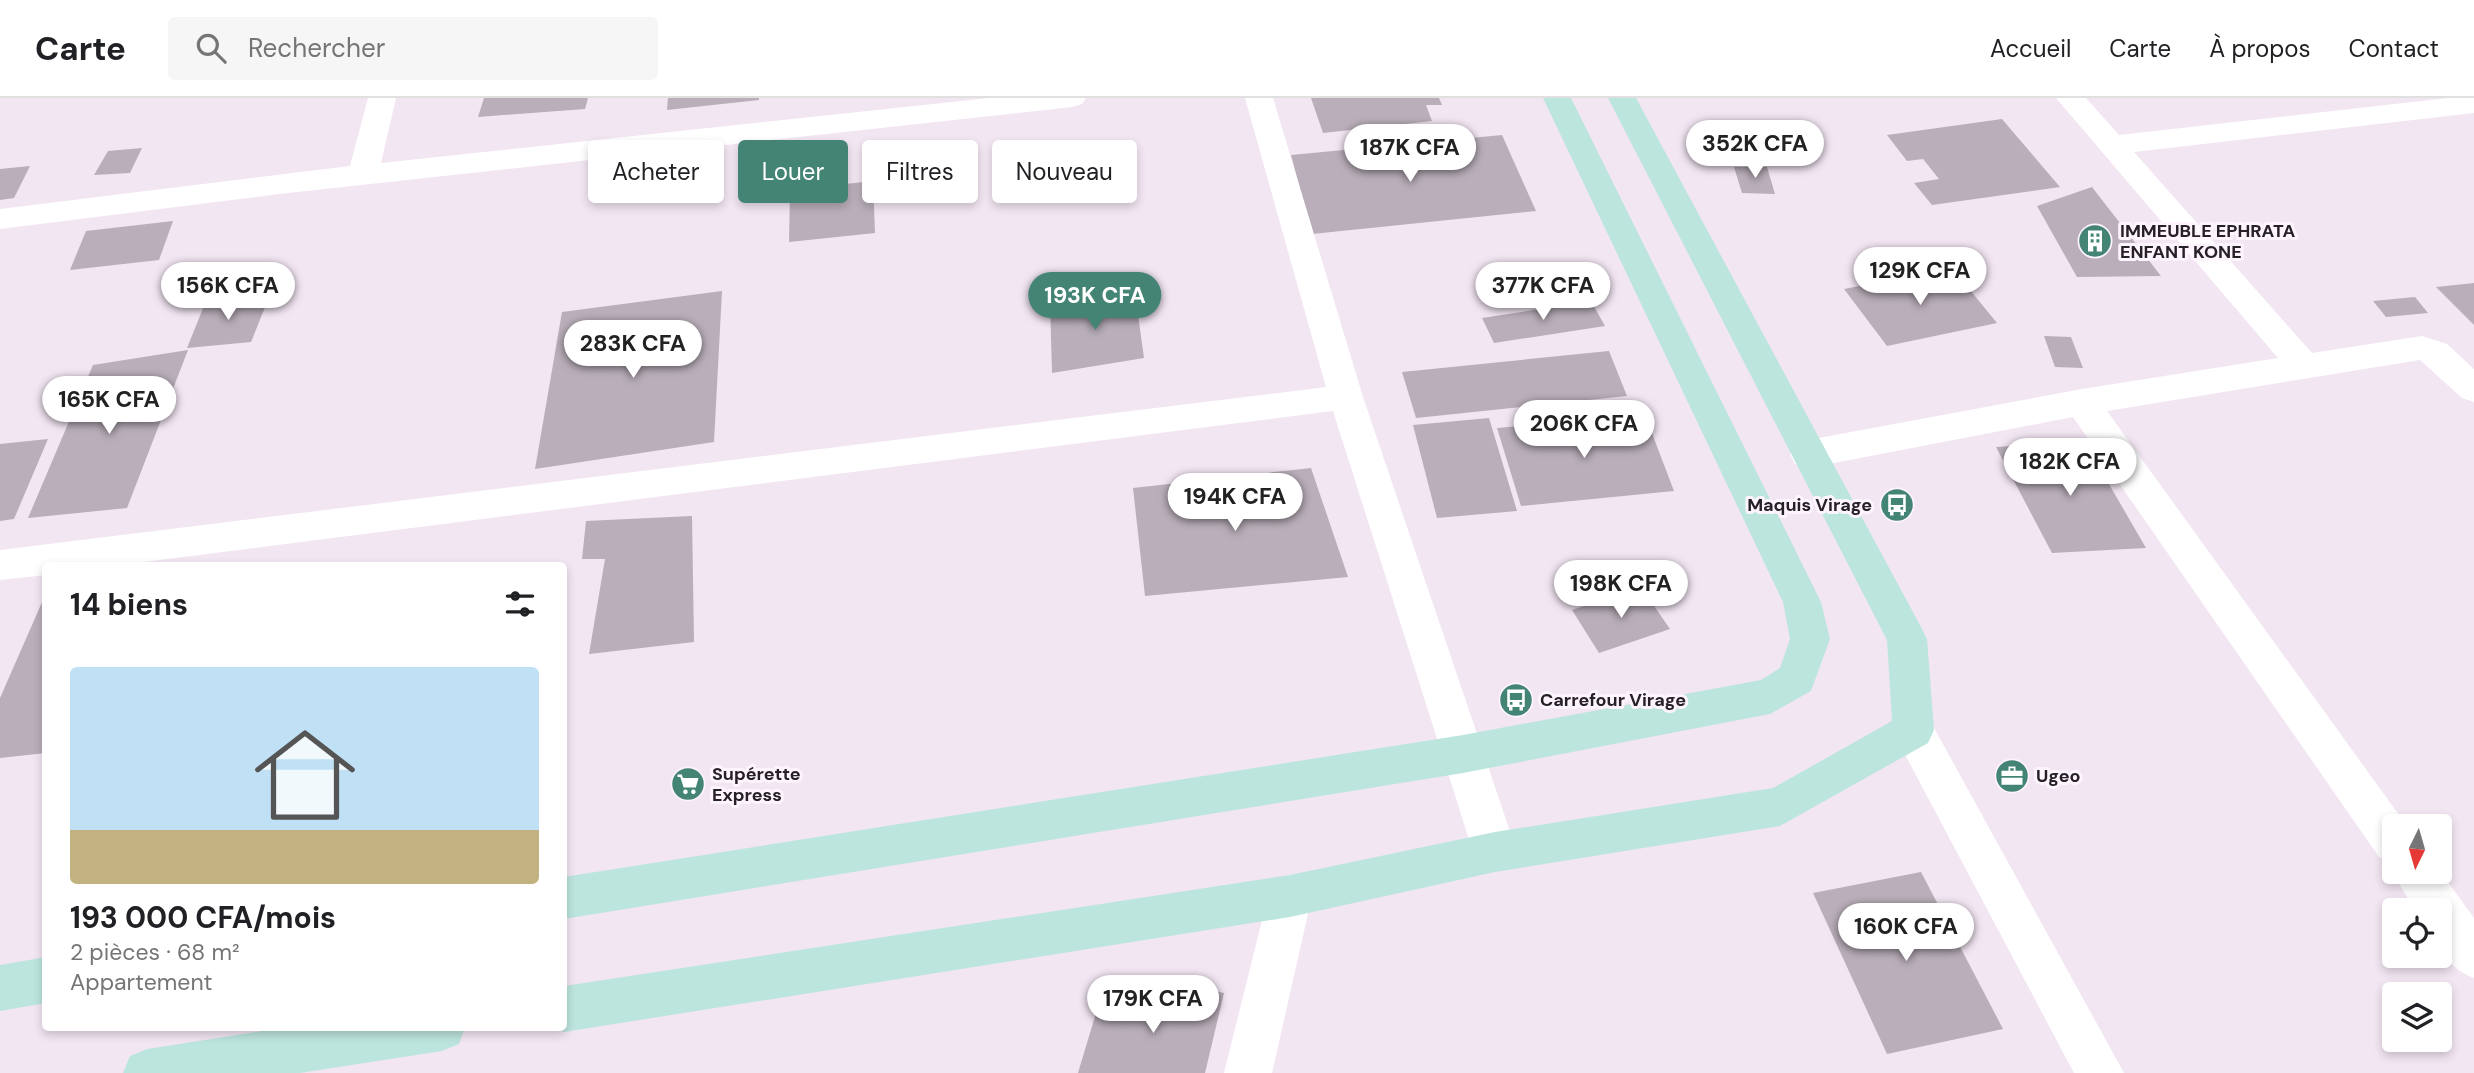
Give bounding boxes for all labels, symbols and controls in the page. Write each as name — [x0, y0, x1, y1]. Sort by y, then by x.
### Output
search box — [168, 17, 658, 80]
text: Carte — [35, 27, 126, 70]
icon: search — [192, 29, 230, 67]
text: Rechercher — [248, 31, 385, 65]
text: Accueil — [1990, 33, 2071, 64]
text: Carte — [2109, 33, 2171, 64]
text: À propos — [2209, 33, 2311, 64]
text: Contact — [2349, 33, 2439, 64]
pin: 352K CFA — [1683, 120, 1827, 180]
pin: 187K CFA — [1338, 125, 1482, 184]
text: 352K CFA — [1702, 128, 1808, 158]
text: 187K CFA — [1360, 132, 1460, 162]
chip: Acheter — [588, 140, 724, 203]
chip: Louer — [738, 140, 848, 203]
chip: Filtres — [862, 140, 978, 203]
chip: Nouveau — [992, 140, 1137, 203]
place label: IMMEUBLE EPHRATA ENFANT KONE — [2120, 219, 2295, 264]
building icon: IMMEUBLE EPHRATA ENFANT KONE — [2076, 222, 2114, 260]
pin: 129K CFA — [1848, 248, 1992, 307]
text: 129K CFA — [1870, 255, 1970, 285]
pin: 156K CFA — [156, 262, 300, 322]
pin: 377K CFA — [1471, 262, 1615, 322]
text: 156K CFA — [177, 270, 279, 300]
text: 377K CFA — [1491, 270, 1595, 300]
pin: 193K CFA — [1023, 272, 1167, 332]
text: 193K CFA — [1044, 280, 1146, 310]
pin: 283K CFA — [561, 320, 705, 380]
text: 283K CFA — [580, 328, 686, 358]
pin: 165K CFA — [37, 376, 181, 436]
text: 165K CFA — [58, 384, 160, 414]
pin: 206K CFA — [1512, 400, 1656, 460]
text: 206K CFA — [1530, 408, 1638, 438]
pin: 182K CFA — [1998, 438, 2142, 498]
text: 182K CFA — [2020, 446, 2120, 476]
pin: 194K CFA — [1163, 474, 1307, 533]
text: 194K CFA — [1184, 481, 1286, 511]
bus stop icon: Maquis Virage — [1878, 486, 1916, 524]
place label: Maquis Virage — [1747, 493, 1872, 517]
pin: 198K CFA — [1549, 560, 1693, 620]
text: 198K CFA — [1570, 568, 1672, 598]
text: 14 biens — [70, 585, 188, 624]
icon: filters — [501, 585, 539, 623]
bus stop icon: Carrefour Virage — [1497, 681, 1535, 719]
place label: Carrefour Virage — [1540, 688, 1686, 712]
icon: home — [242, 712, 368, 838]
office icon: Ugeo — [1993, 757, 2031, 795]
place label: Supérette Express — [712, 762, 801, 807]
place label: Ugeo — [2036, 764, 2081, 788]
supermarket icon: Supérette Express — [669, 765, 707, 803]
north arrow — [2382, 814, 2452, 884]
map controls — [2382, 814, 2452, 1052]
text: 193 000 CFA/mois — [70, 898, 336, 937]
button: locate — [2382, 898, 2452, 968]
pin: 160K CFA — [1834, 904, 1978, 963]
text: 160K CFA — [1854, 911, 1958, 941]
text: 2 pièces · 68 m² — [70, 937, 240, 967]
text: Appartement — [70, 967, 213, 997]
pin: 179K CFA — [1081, 976, 1225, 1035]
button: layers — [2382, 982, 2452, 1052]
text: 179K CFA — [1103, 983, 1203, 1013]

